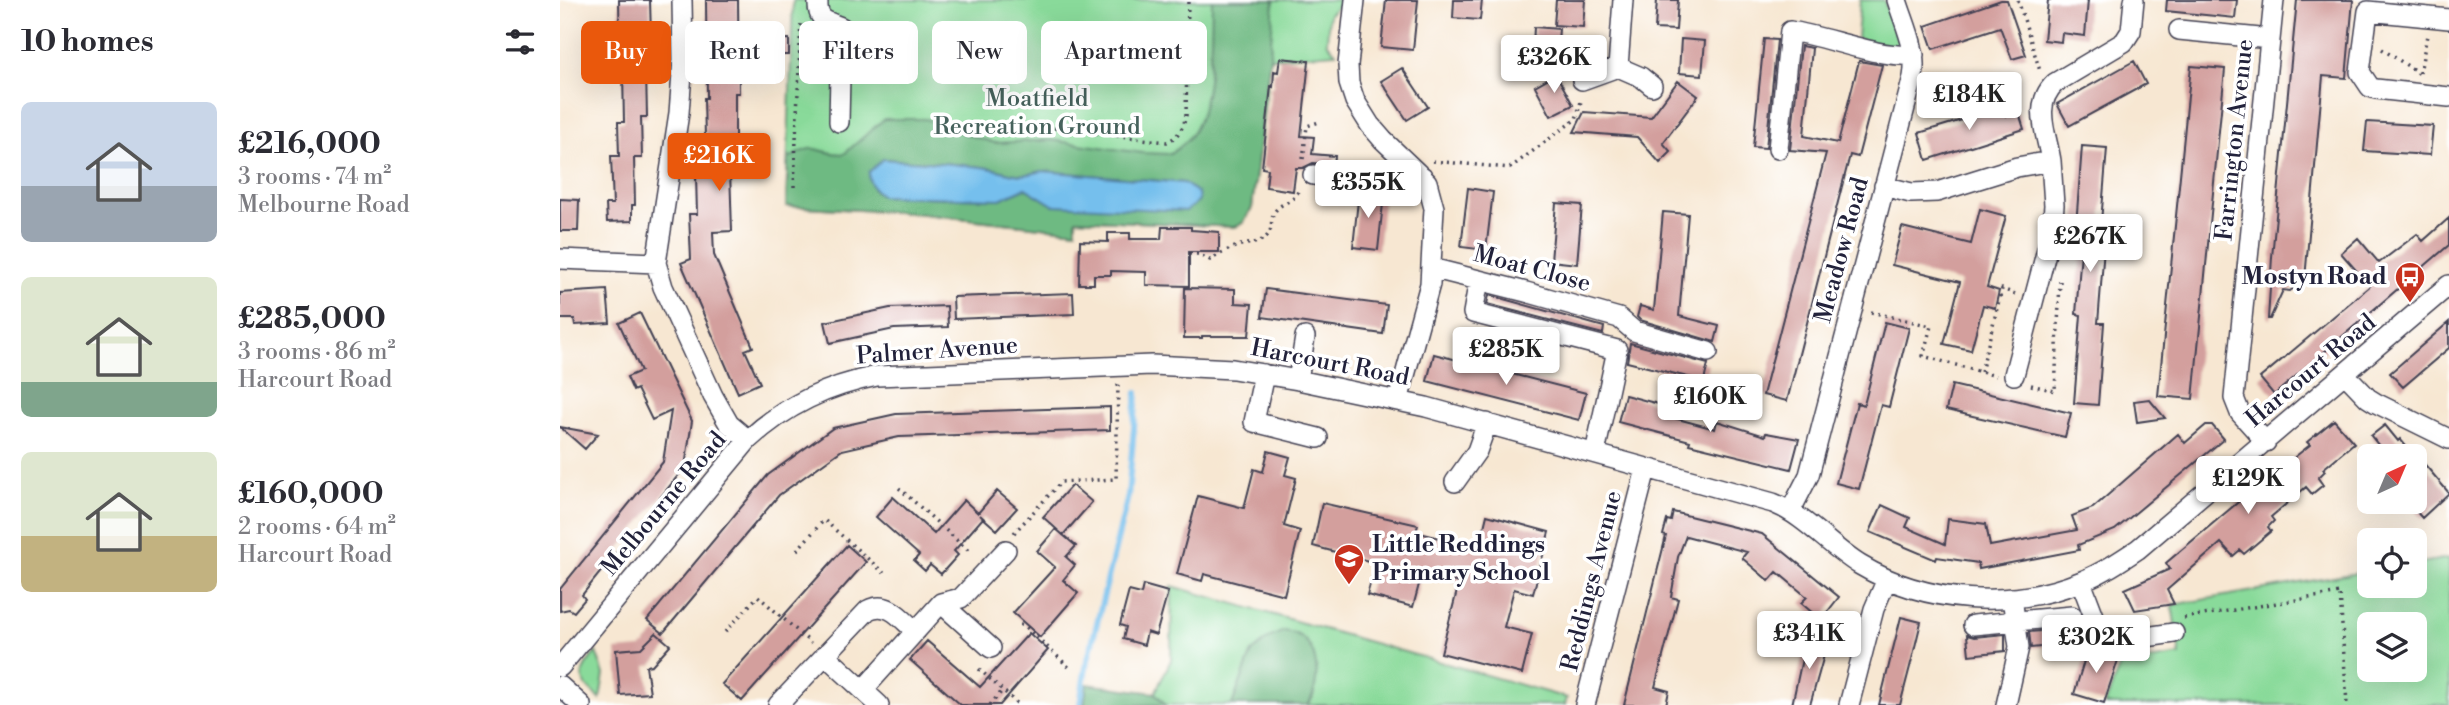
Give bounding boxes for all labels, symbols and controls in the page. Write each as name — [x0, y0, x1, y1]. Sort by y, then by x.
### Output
chip: Buy — [581, 21, 671, 84]
chip: Rent — [685, 21, 785, 84]
chip: Filters — [799, 21, 918, 84]
chip: New — [932, 21, 1027, 84]
chip: Apartment — [1041, 21, 1207, 84]
text: 10 homes — [21, 23, 154, 61]
icon: filters — [501, 23, 539, 61]
pin: £326K — [1505, 36, 1603, 95]
street label: Farrington Avenue — [2209, 38, 2261, 242]
text: £326K — [1517, 44, 1591, 72]
pin: £184K — [1920, 72, 2018, 132]
text: £184K — [1933, 81, 2005, 109]
park label: Moatfield Recreation Ground — [933, 84, 1141, 142]
text: £216,000 — [238, 125, 381, 163]
icon: home — [77, 130, 161, 214]
pin: £216K — [670, 134, 768, 193]
text: £216K — [684, 142, 754, 170]
pin: £355K — [1319, 160, 1417, 220]
text: 3 rooms · 74 m² — [238, 163, 391, 191]
text: £355K — [1331, 169, 1405, 197]
street label: Meadow Road — [1808, 174, 1876, 326]
text: Melbourne Road — [238, 191, 410, 219]
pin: £267K — [2041, 215, 2139, 274]
text: £267K — [2054, 223, 2126, 251]
street label: Moat Close — [1470, 239, 1594, 299]
bus stop icon: Mostyn Road — [2393, 260, 2427, 304]
place label: Mostyn Road — [2241, 262, 2387, 292]
text: £285,000 — [238, 300, 386, 338]
icon: home — [77, 305, 161, 389]
street label: Harcourt Road — [2240, 308, 2383, 434]
pin: £285K — [1457, 328, 1555, 387]
street label: Palmer Avenue — [855, 330, 1019, 372]
street label: Harcourt Road — [1248, 333, 1412, 393]
text: £285K — [1469, 336, 1543, 364]
text: 3 rooms · 86 m² — [238, 338, 395, 366]
text: Harcourt Road — [238, 366, 392, 394]
pin: £160K — [1661, 374, 1759, 434]
text: £160K — [1674, 383, 1746, 411]
street label: Melbourne Road — [595, 425, 733, 582]
north arrow — [2357, 444, 2427, 514]
map controls — [2357, 444, 2427, 682]
pin: £129K — [2199, 456, 2297, 516]
text: £129K — [2212, 465, 2284, 493]
text: £160,000 — [238, 475, 383, 513]
icon: home — [77, 480, 161, 564]
street label: Reddings Avenue — [1555, 488, 1629, 674]
text: 2 rooms · 64 m² — [238, 513, 396, 541]
button: locate — [2357, 528, 2427, 598]
place label: Little Reddings Primary School — [1372, 530, 1550, 588]
text: Harcourt Road — [238, 541, 392, 569]
school or university icon: Little Reddings Primary School — [1332, 542, 1366, 586]
pin: £341K — [1760, 612, 1858, 671]
button: layers — [2357, 612, 2427, 682]
pin: £302K — [2047, 616, 2145, 675]
text: £341K — [1773, 620, 1845, 648]
text: £302K — [2058, 624, 2134, 652]

